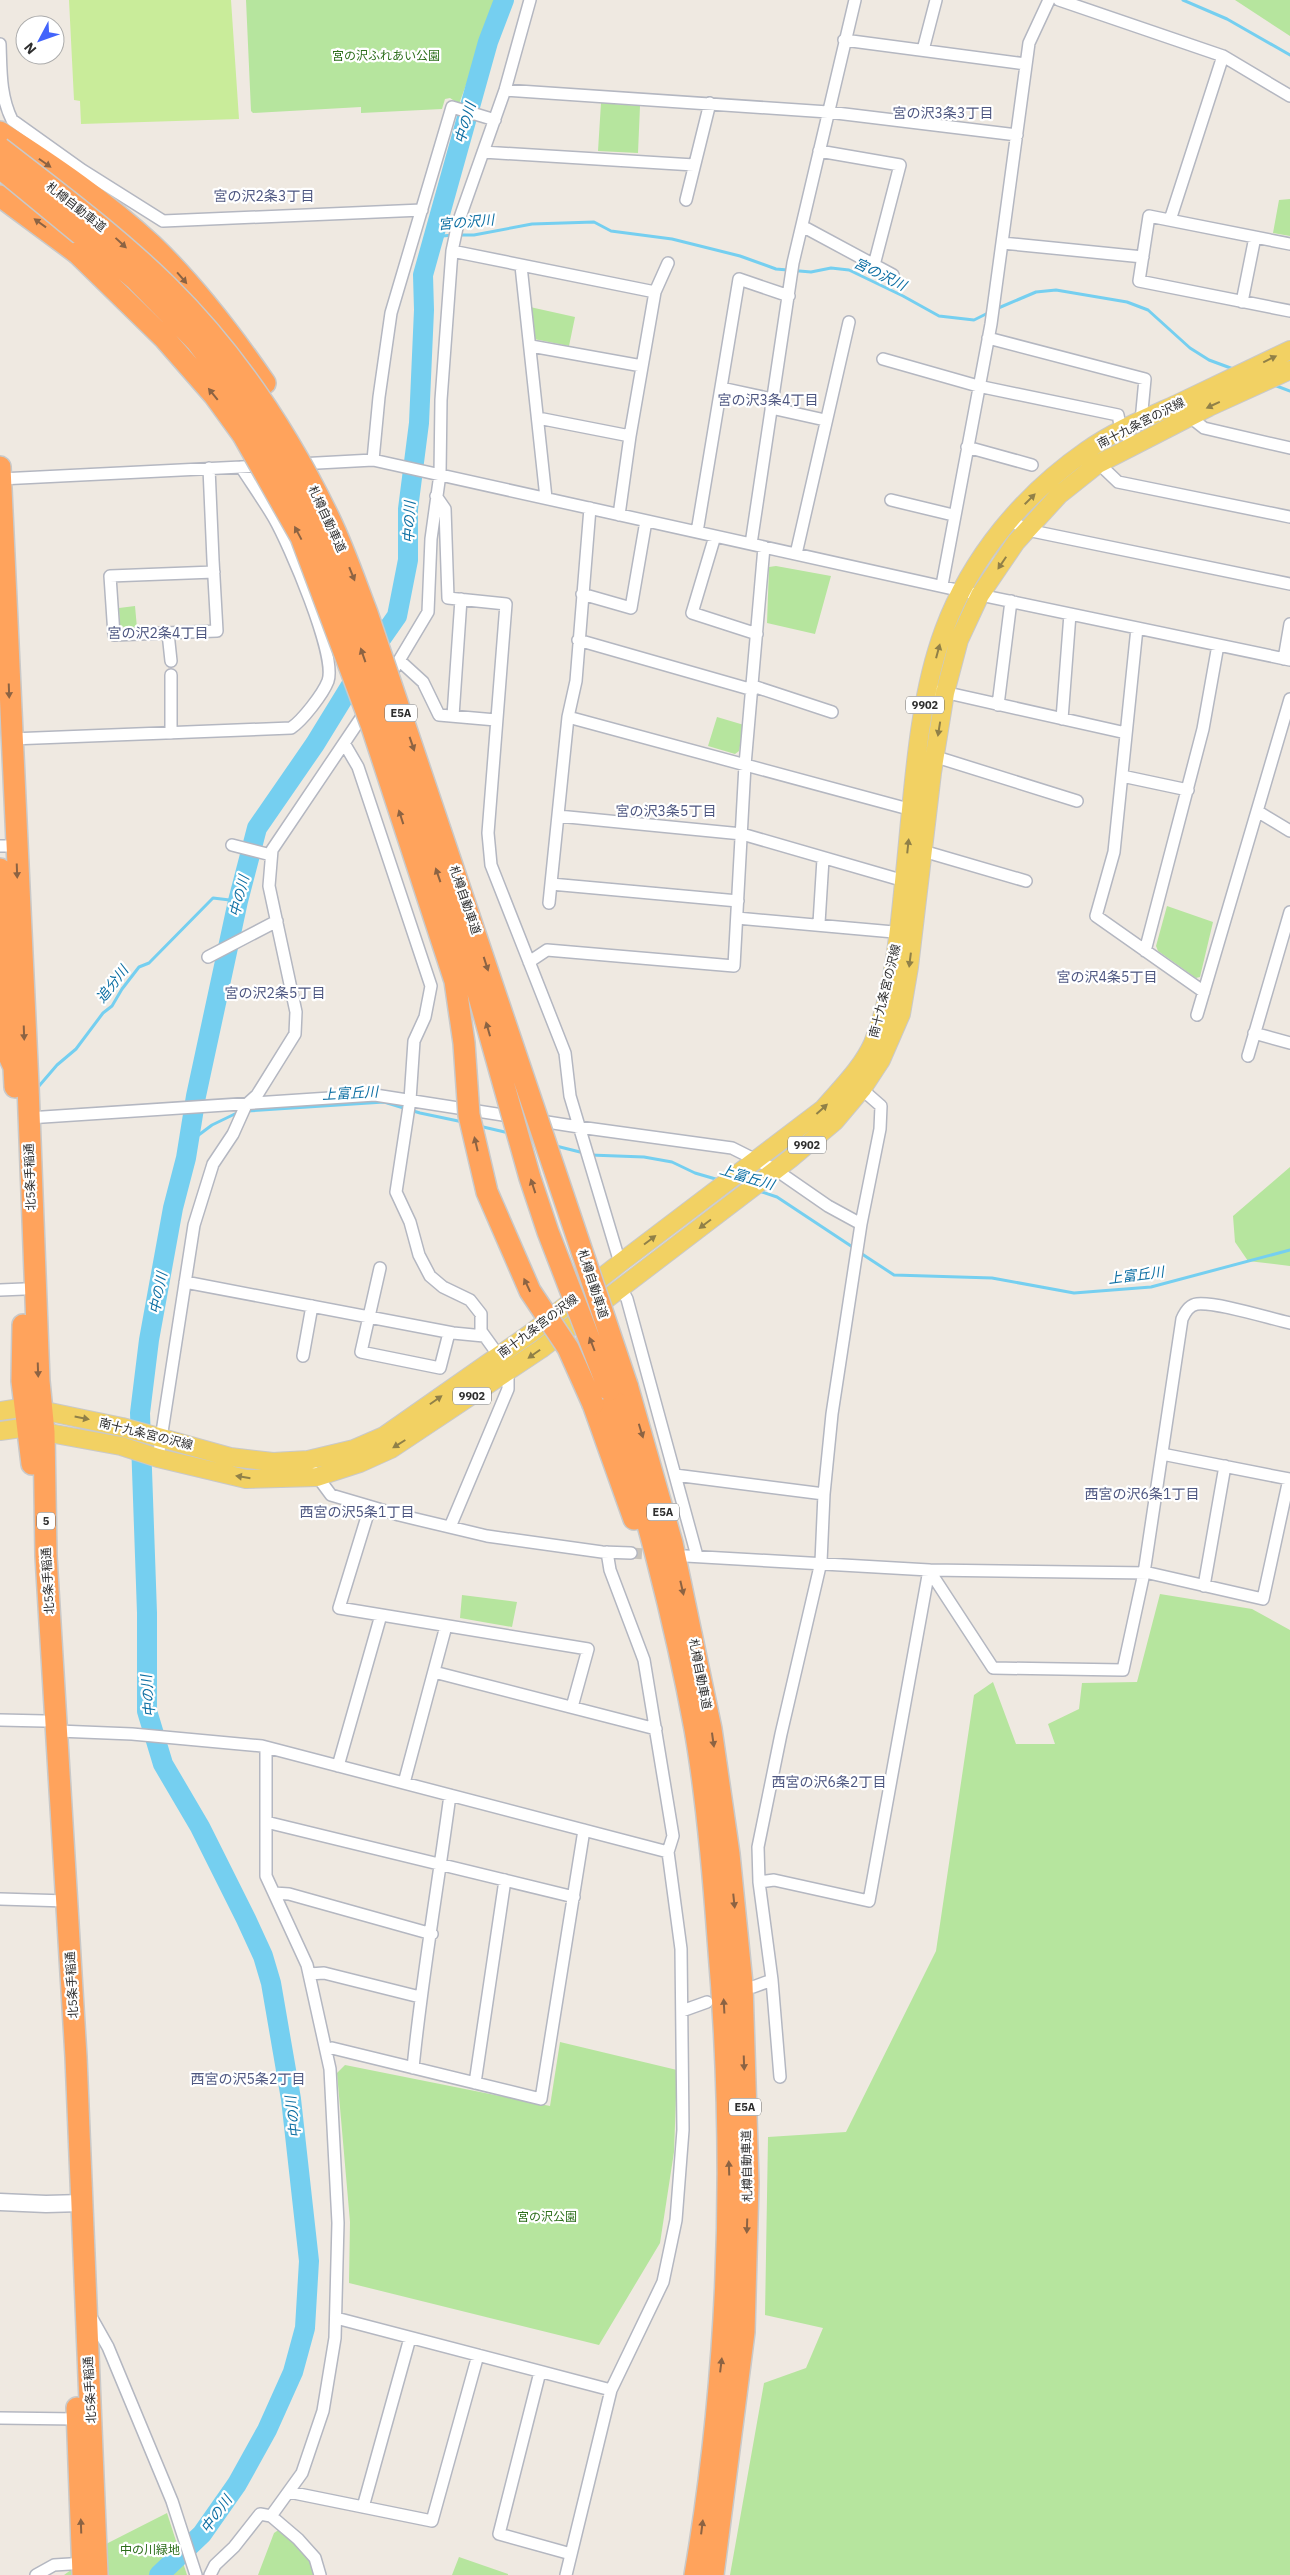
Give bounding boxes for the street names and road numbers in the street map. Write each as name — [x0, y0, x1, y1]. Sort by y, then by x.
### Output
street label: 札樽自動車道 — [43, 179, 109, 235]
street label: 南十九条宮の沢線 — [1095, 394, 1187, 451]
street label: 札樽自動車道 — [305, 483, 349, 555]
road number: 9902 — [906, 696, 944, 714]
road number: E5A — [385, 704, 417, 721]
street label: 札樽自動車道 — [447, 863, 484, 936]
street label: 南十九条宮の沢線 — [866, 942, 903, 1039]
road number: 9902 — [788, 1136, 826, 1154]
street label: 北5条手稲通 — [21, 1143, 38, 1211]
street label: 札樽自動車道 — [575, 1247, 612, 1320]
street label: 南十九条宮の沢線 — [495, 1291, 581, 1360]
road number: 9902 — [453, 1388, 491, 1404]
street label: 南十九条宮の沢線 — [98, 1415, 195, 1452]
road number: E5A — [647, 1504, 679, 1520]
road number: 5 — [37, 1512, 55, 1530]
street label: 北5条手稲通 — [38, 1547, 57, 1615]
street label: 札樽自動車道 — [686, 1637, 715, 1711]
street label: 北5条手稲通 — [62, 1951, 81, 2019]
road number: E5A — [729, 2098, 761, 2116]
street label: 札樽自動車道 — [738, 2130, 755, 2202]
street label: 北5条手稲通 — [80, 2356, 99, 2424]

